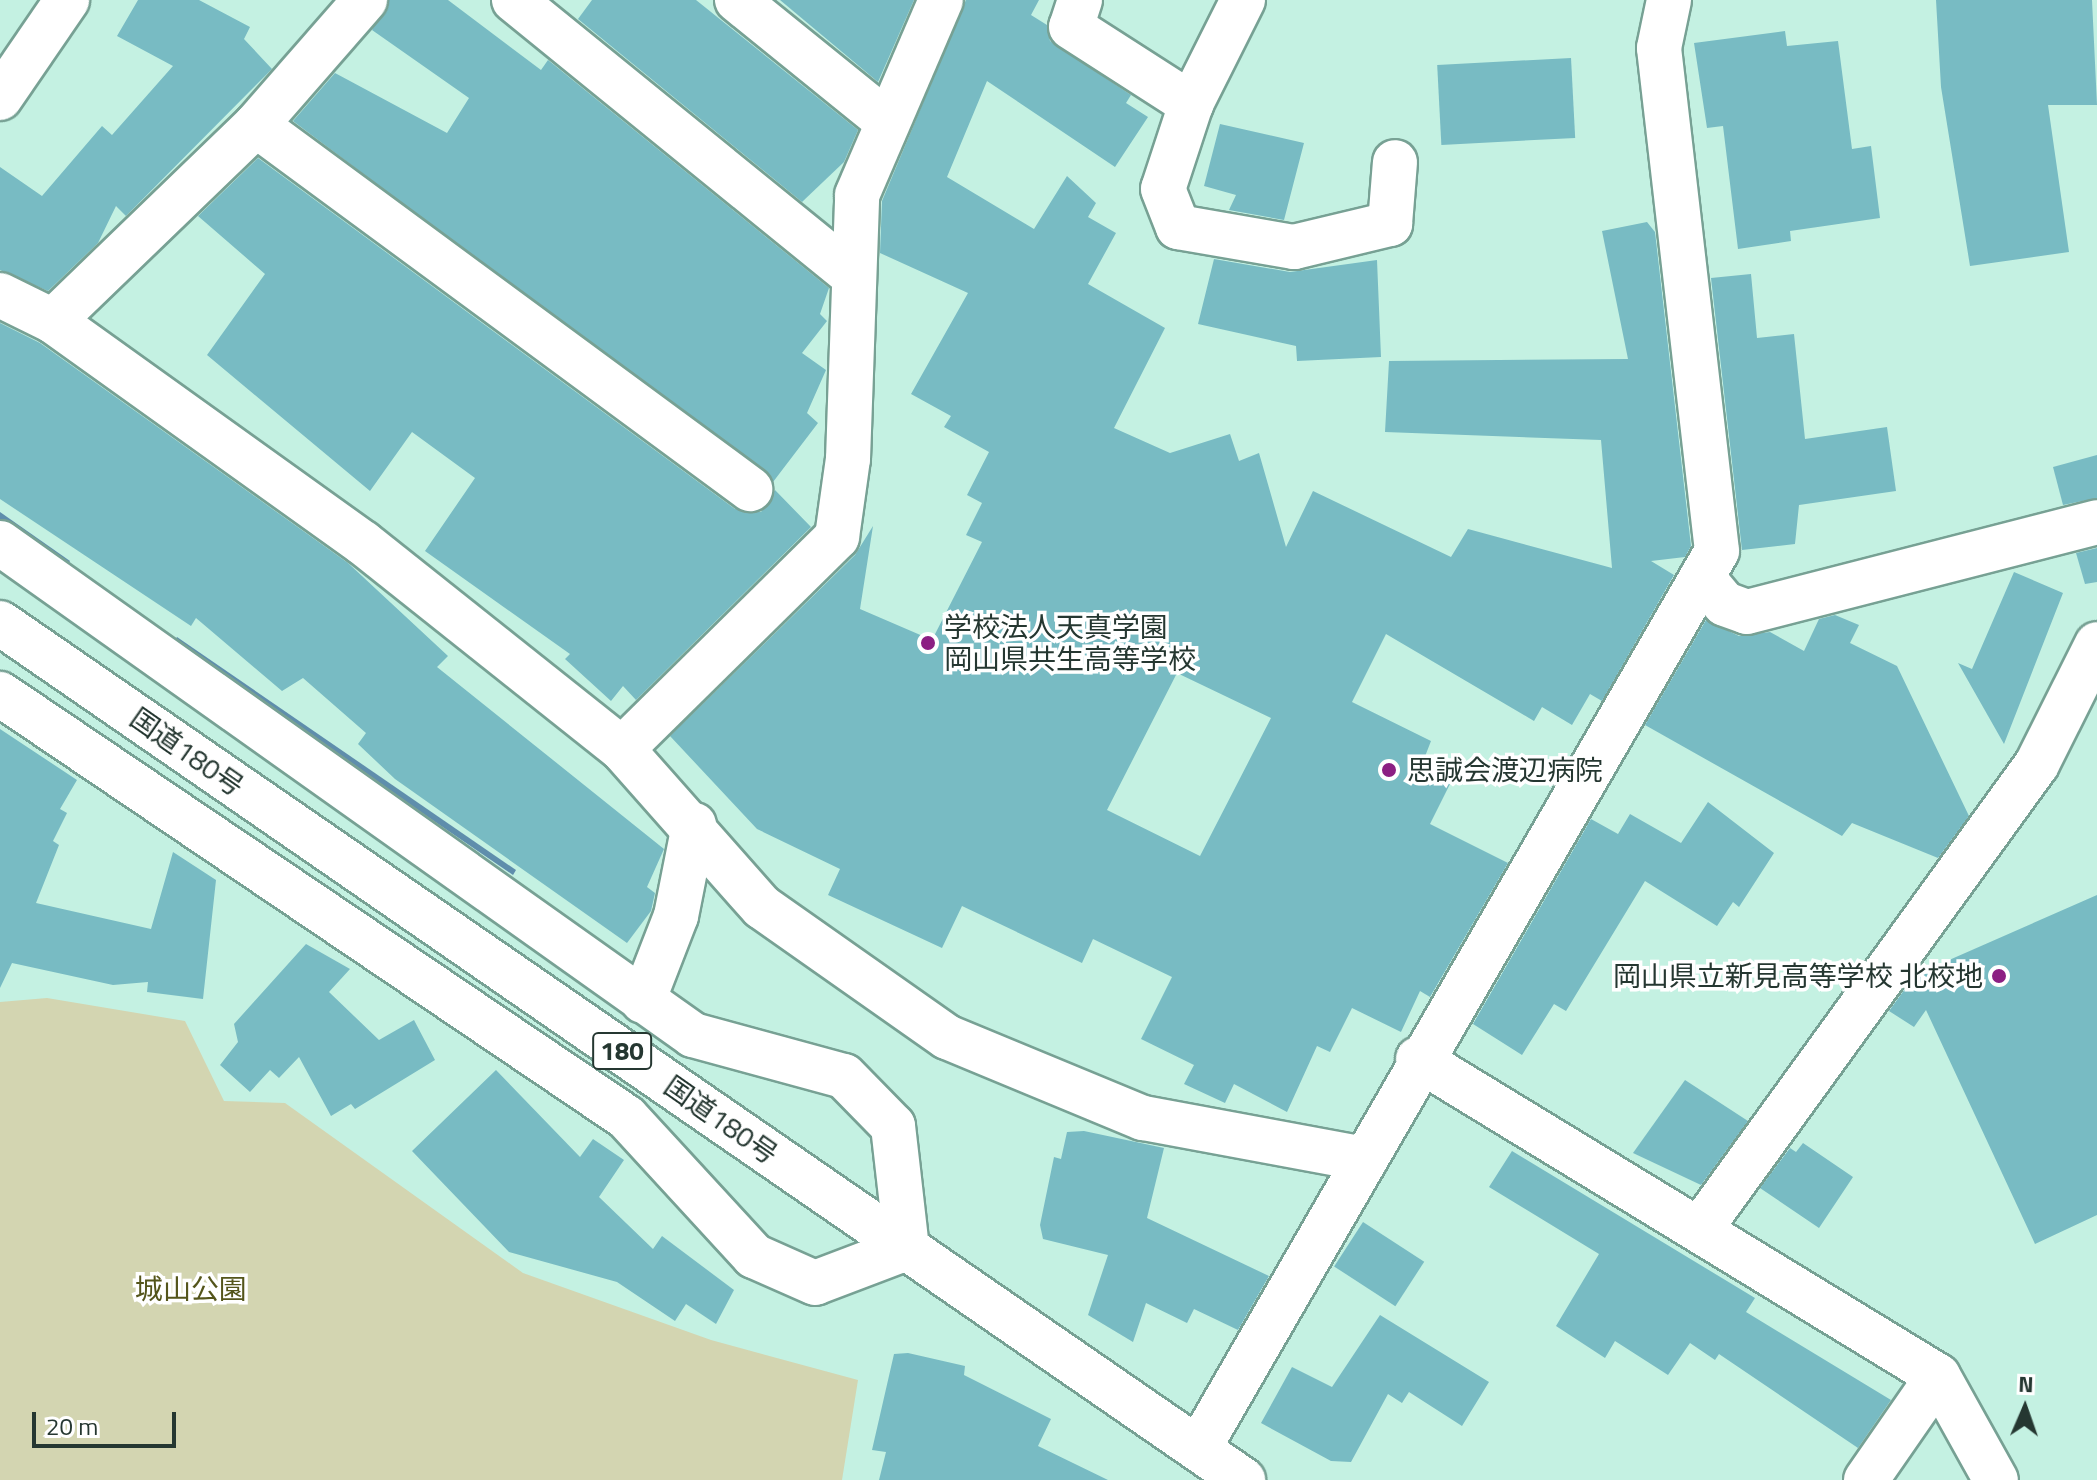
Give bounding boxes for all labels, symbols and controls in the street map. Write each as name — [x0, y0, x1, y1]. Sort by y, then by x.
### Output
place label: 学校法人天真学園 岡山県共生高等学校 — [944, 610, 1196, 676]
marker: 学校法人天真学園 岡山県共生高等学校 — [919, 634, 937, 652]
street label: 国道180号 — [124, 701, 250, 803]
place label: 思誠会渡辺病院 — [1407, 753, 1603, 787]
marker: 思誠会渡辺病院 — [1378, 759, 1400, 781]
place label: 岡山県立新見高等学校 北校地 — [1613, 959, 1983, 993]
marker: 岡山県立新見高等学校 北校地 — [1990, 967, 2008, 985]
road number: 180 — [592, 1029, 652, 1073]
street label: 国道180号 — [658, 1069, 784, 1171]
park label: 城山公園 — [135, 1272, 247, 1306]
text: N — [2018, 1367, 2034, 1401]
north arrow — [1985, 1368, 2065, 1448]
scale bar — [36, 1396, 180, 1446]
text: 20 m — [46, 1408, 98, 1444]

